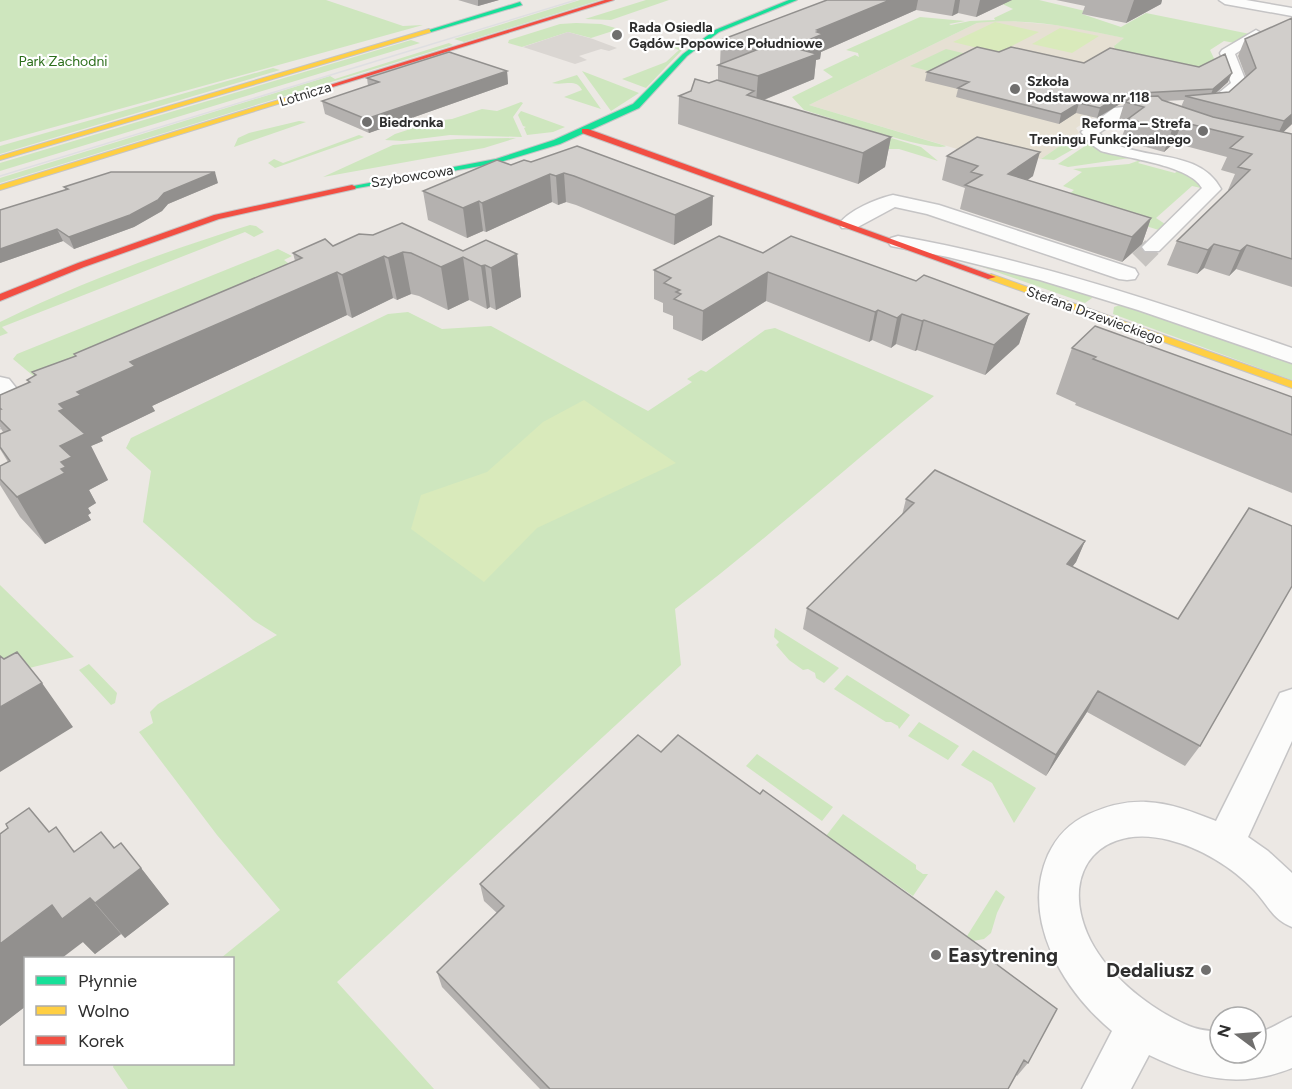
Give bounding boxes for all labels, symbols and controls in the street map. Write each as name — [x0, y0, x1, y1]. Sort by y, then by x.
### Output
place label: Rada Osiedla Gądów-Popowice Południowe — [629, 19, 823, 52]
marker: Rada Osiedla Gądów-Popowice Południowe — [610, 28, 624, 42]
park label: Park Zachodni — [19, 53, 107, 70]
place label: Szkoła Podstawowa nr 118 — [1027, 73, 1150, 106]
street label: Lotnicza — [277, 79, 333, 110]
marker: Szkoła Podstawowa nr 118 — [1008, 82, 1022, 96]
place label: Biedronka — [379, 114, 443, 131]
marker: Biedronka — [360, 115, 374, 129]
place label: Reforma – Strefa Treningu Funkcjonalnego — [1029, 115, 1191, 148]
marker: Reforma – Strefa Treningu Funkcjonalnego — [1196, 124, 1210, 138]
street label: Szybowcowa — [370, 162, 455, 191]
street label: Stefana Drzewieckiego — [1024, 283, 1166, 348]
place label: Easytrening — [948, 943, 1058, 967]
marker: Easytrening — [929, 948, 943, 962]
legend — [24, 957, 234, 1065]
place label: Dedaliusz — [1106, 958, 1194, 982]
marker: Dedaliusz — [1199, 963, 1213, 977]
text: Płynnie — [78, 970, 137, 992]
text: Wolno — [78, 1000, 129, 1022]
north arrow — [1208, 1005, 1268, 1065]
text: N — [1213, 1022, 1235, 1040]
text: Korek — [78, 1030, 124, 1052]

